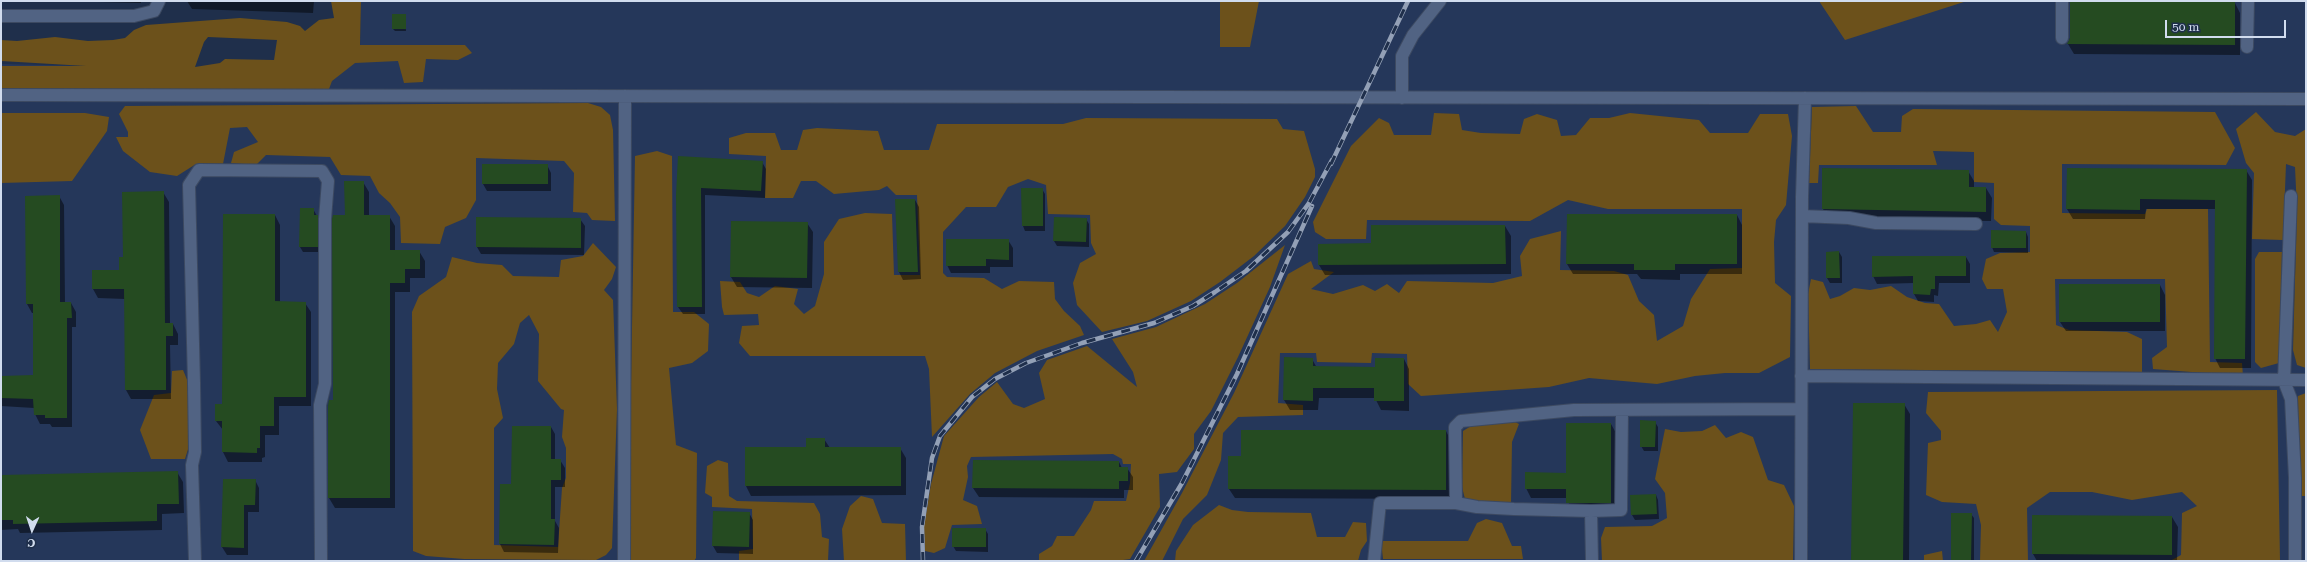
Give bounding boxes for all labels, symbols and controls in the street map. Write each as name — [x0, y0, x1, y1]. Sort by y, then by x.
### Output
scale bar — [2167, 12, 2288, 38]
text: 50 m — [2172, 20, 2199, 34]
north arrow — [12, 510, 52, 550]
text: С — [27, 536, 36, 549]

